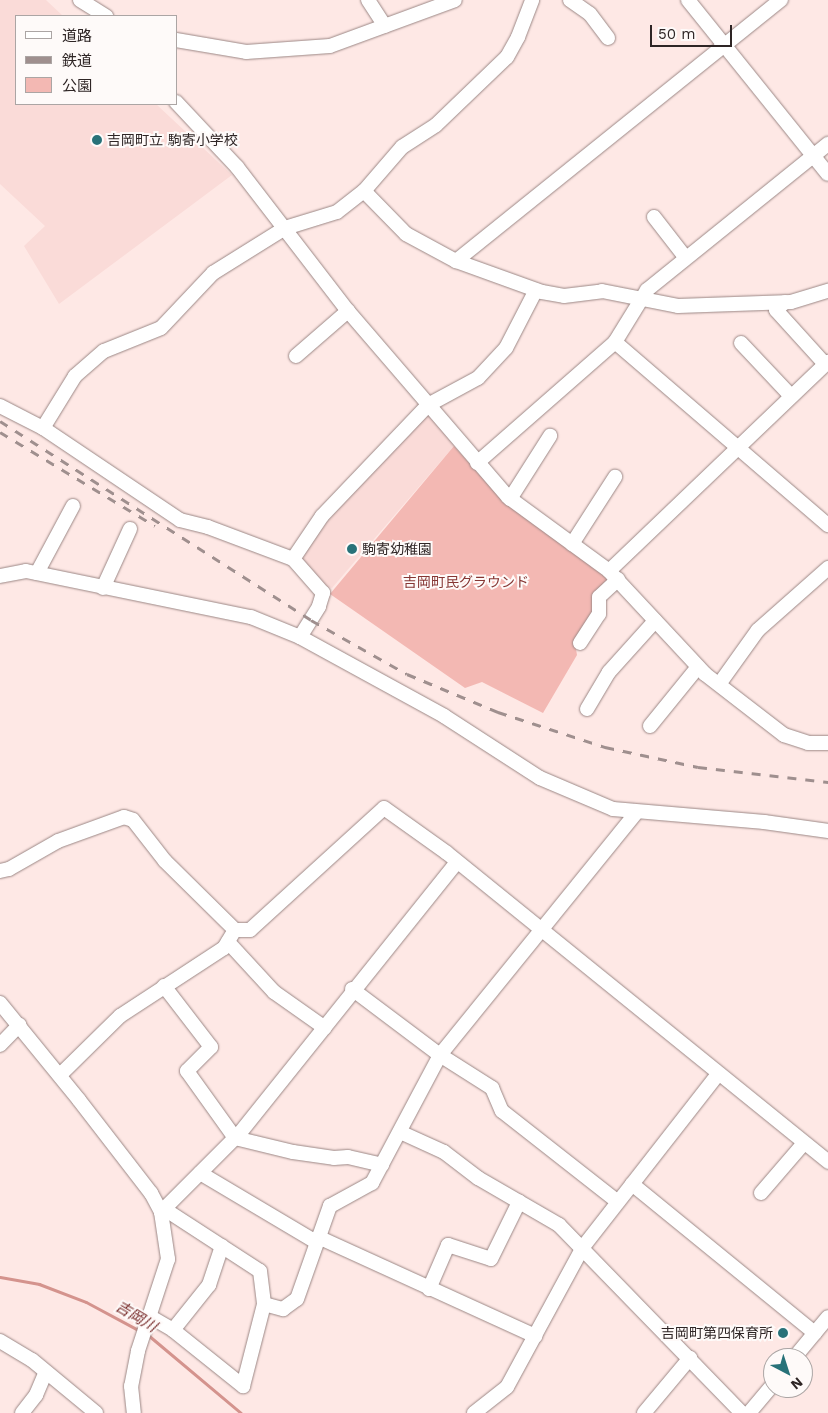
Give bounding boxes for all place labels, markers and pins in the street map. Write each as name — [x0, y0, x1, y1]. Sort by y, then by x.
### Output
place label: 吉岡町立 駒寄小学校 — [107, 132, 238, 148]
marker: 吉岡町立 駒寄小学校 — [91, 134, 103, 146]
place label: 駒寄幼稚園 — [362, 541, 432, 557]
marker: 駒寄幼稚園 — [346, 543, 358, 555]
place label: 吉岡町第四保育所 — [661, 1325, 773, 1341]
marker: 吉岡町第四保育所 — [777, 1327, 789, 1339]

